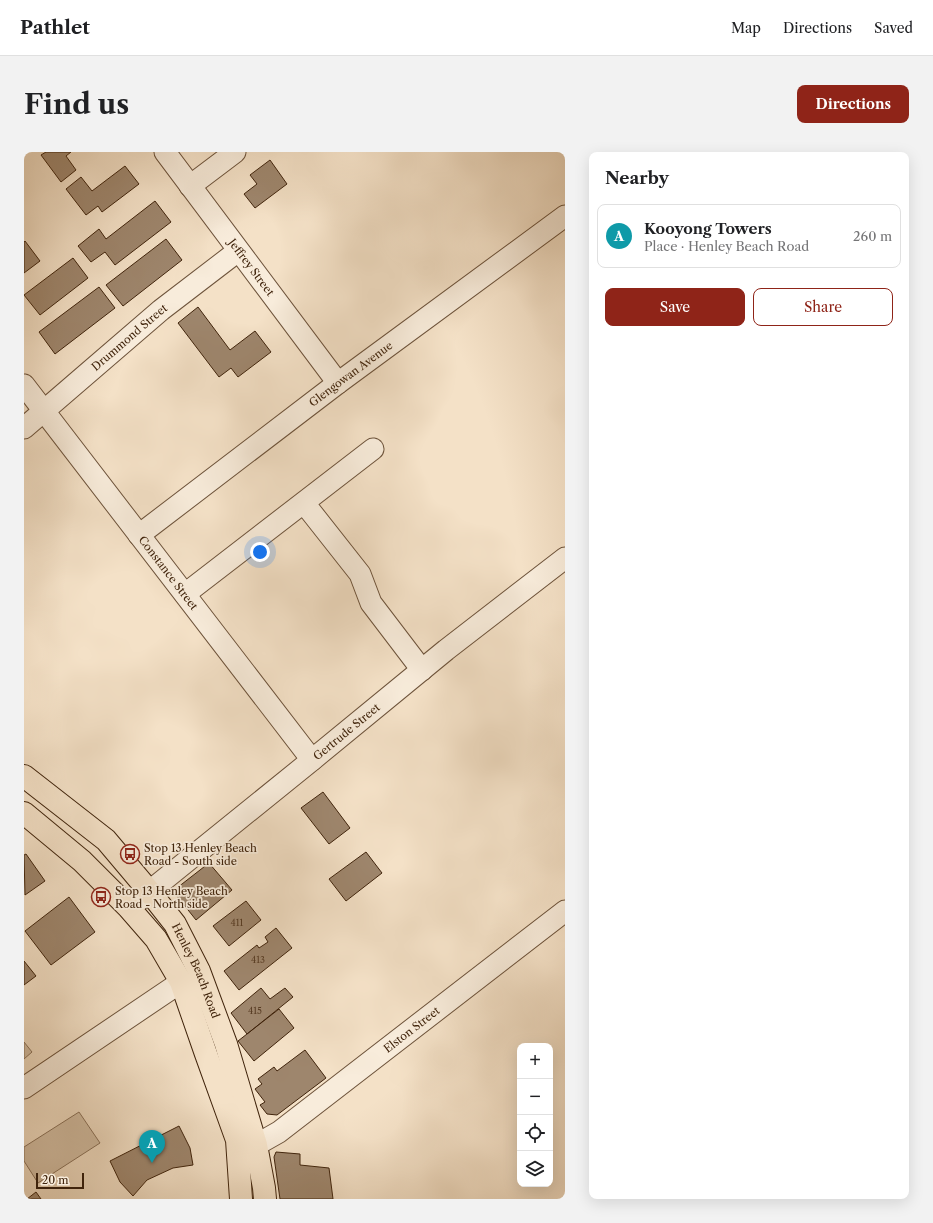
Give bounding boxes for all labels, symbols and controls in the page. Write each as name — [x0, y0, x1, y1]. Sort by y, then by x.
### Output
text: Pathlet — [20, 16, 90, 39]
text: Map — [731, 19, 761, 37]
text: Directions — [783, 19, 852, 37]
text: Saved — [874, 19, 913, 37]
button: Directions — [797, 85, 909, 123]
text: Find us — [24, 87, 129, 121]
text: Nearby — [605, 168, 669, 188]
text: Kooyong Towers — [644, 219, 772, 238]
text: A — [614, 228, 624, 244]
text: 260 m — [853, 228, 892, 244]
street label: Jeffrey Street — [224, 234, 277, 299]
text: Place · Henley Beach Road — [644, 238, 809, 254]
button: Save — [605, 288, 745, 326]
button: Share — [753, 288, 893, 326]
street label: Drummond Street — [89, 301, 170, 374]
street label: Glengowan Avenue — [306, 338, 395, 410]
street label: Constance Street — [136, 533, 201, 613]
your location — [250, 542, 270, 562]
street label: Gertrude Street — [310, 700, 383, 763]
place label: Stop 13 Henley Beach Road - South side — [144, 841, 257, 868]
bus stop icon: Stop 13 Henley Beach Road - South side — [119, 843, 141, 865]
place label: Stop 13 Henley Beach Road - North side — [115, 884, 228, 911]
bus stop icon: Stop 13 Henley Beach Road - North side — [90, 886, 112, 908]
house number: 411 — [231, 917, 244, 928]
street label: Henley Beach Road — [169, 921, 223, 1020]
house number: 413 — [251, 954, 265, 965]
street label: Elston Street — [381, 1003, 443, 1056]
house number: 415 — [248, 1005, 262, 1016]
map controls — [517, 1043, 553, 1187]
button: + — [517, 1043, 553, 1079]
button: − — [517, 1079, 553, 1115]
button: locate — [517, 1115, 553, 1151]
pin: A — [139, 1130, 165, 1163]
button: layers — [517, 1151, 553, 1187]
scale bar — [36, 1171, 84, 1190]
text: 20 m — [42, 1173, 68, 1187]

